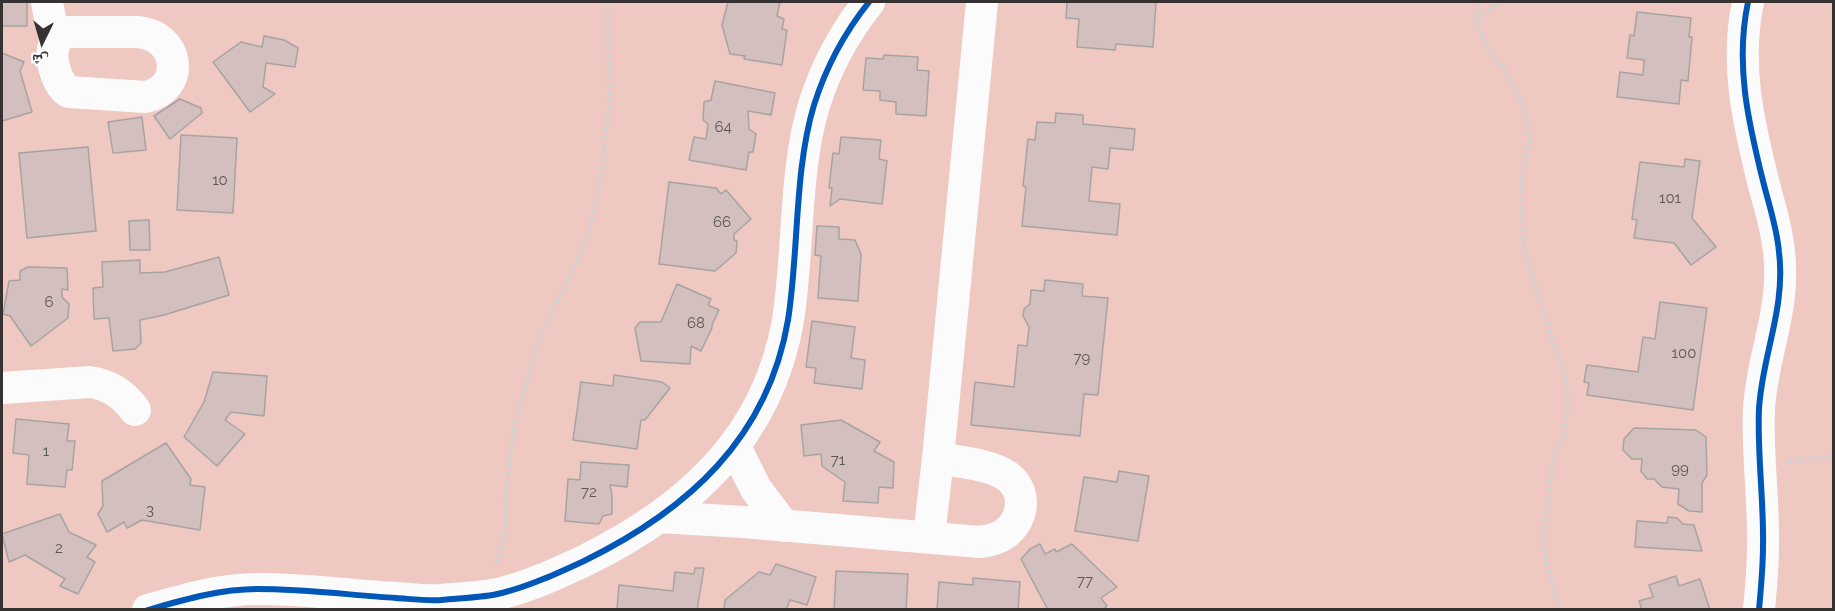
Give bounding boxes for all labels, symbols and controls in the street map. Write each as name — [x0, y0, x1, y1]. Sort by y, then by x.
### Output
north arrow — [12, 12, 72, 72]
text: ش — [31, 50, 50, 71]
house number: 64 — [714, 118, 732, 136]
house number: 10 — [212, 171, 228, 189]
house number: 101 — [1659, 189, 1681, 207]
house number: 66 — [713, 213, 731, 231]
house number: 6 — [44, 293, 54, 311]
house number: 68 — [687, 314, 705, 332]
house number: 100 — [1672, 344, 1696, 362]
house number: 79 — [1074, 349, 1090, 367]
house number: 1 — [43, 442, 49, 460]
house number: 71 — [831, 451, 845, 469]
house number: 99 — [1671, 460, 1689, 478]
house number: 72 — [581, 483, 597, 501]
house number: 3 — [146, 501, 154, 519]
house number: 2 — [55, 539, 63, 557]
house number: 77 — [1077, 572, 1093, 590]

